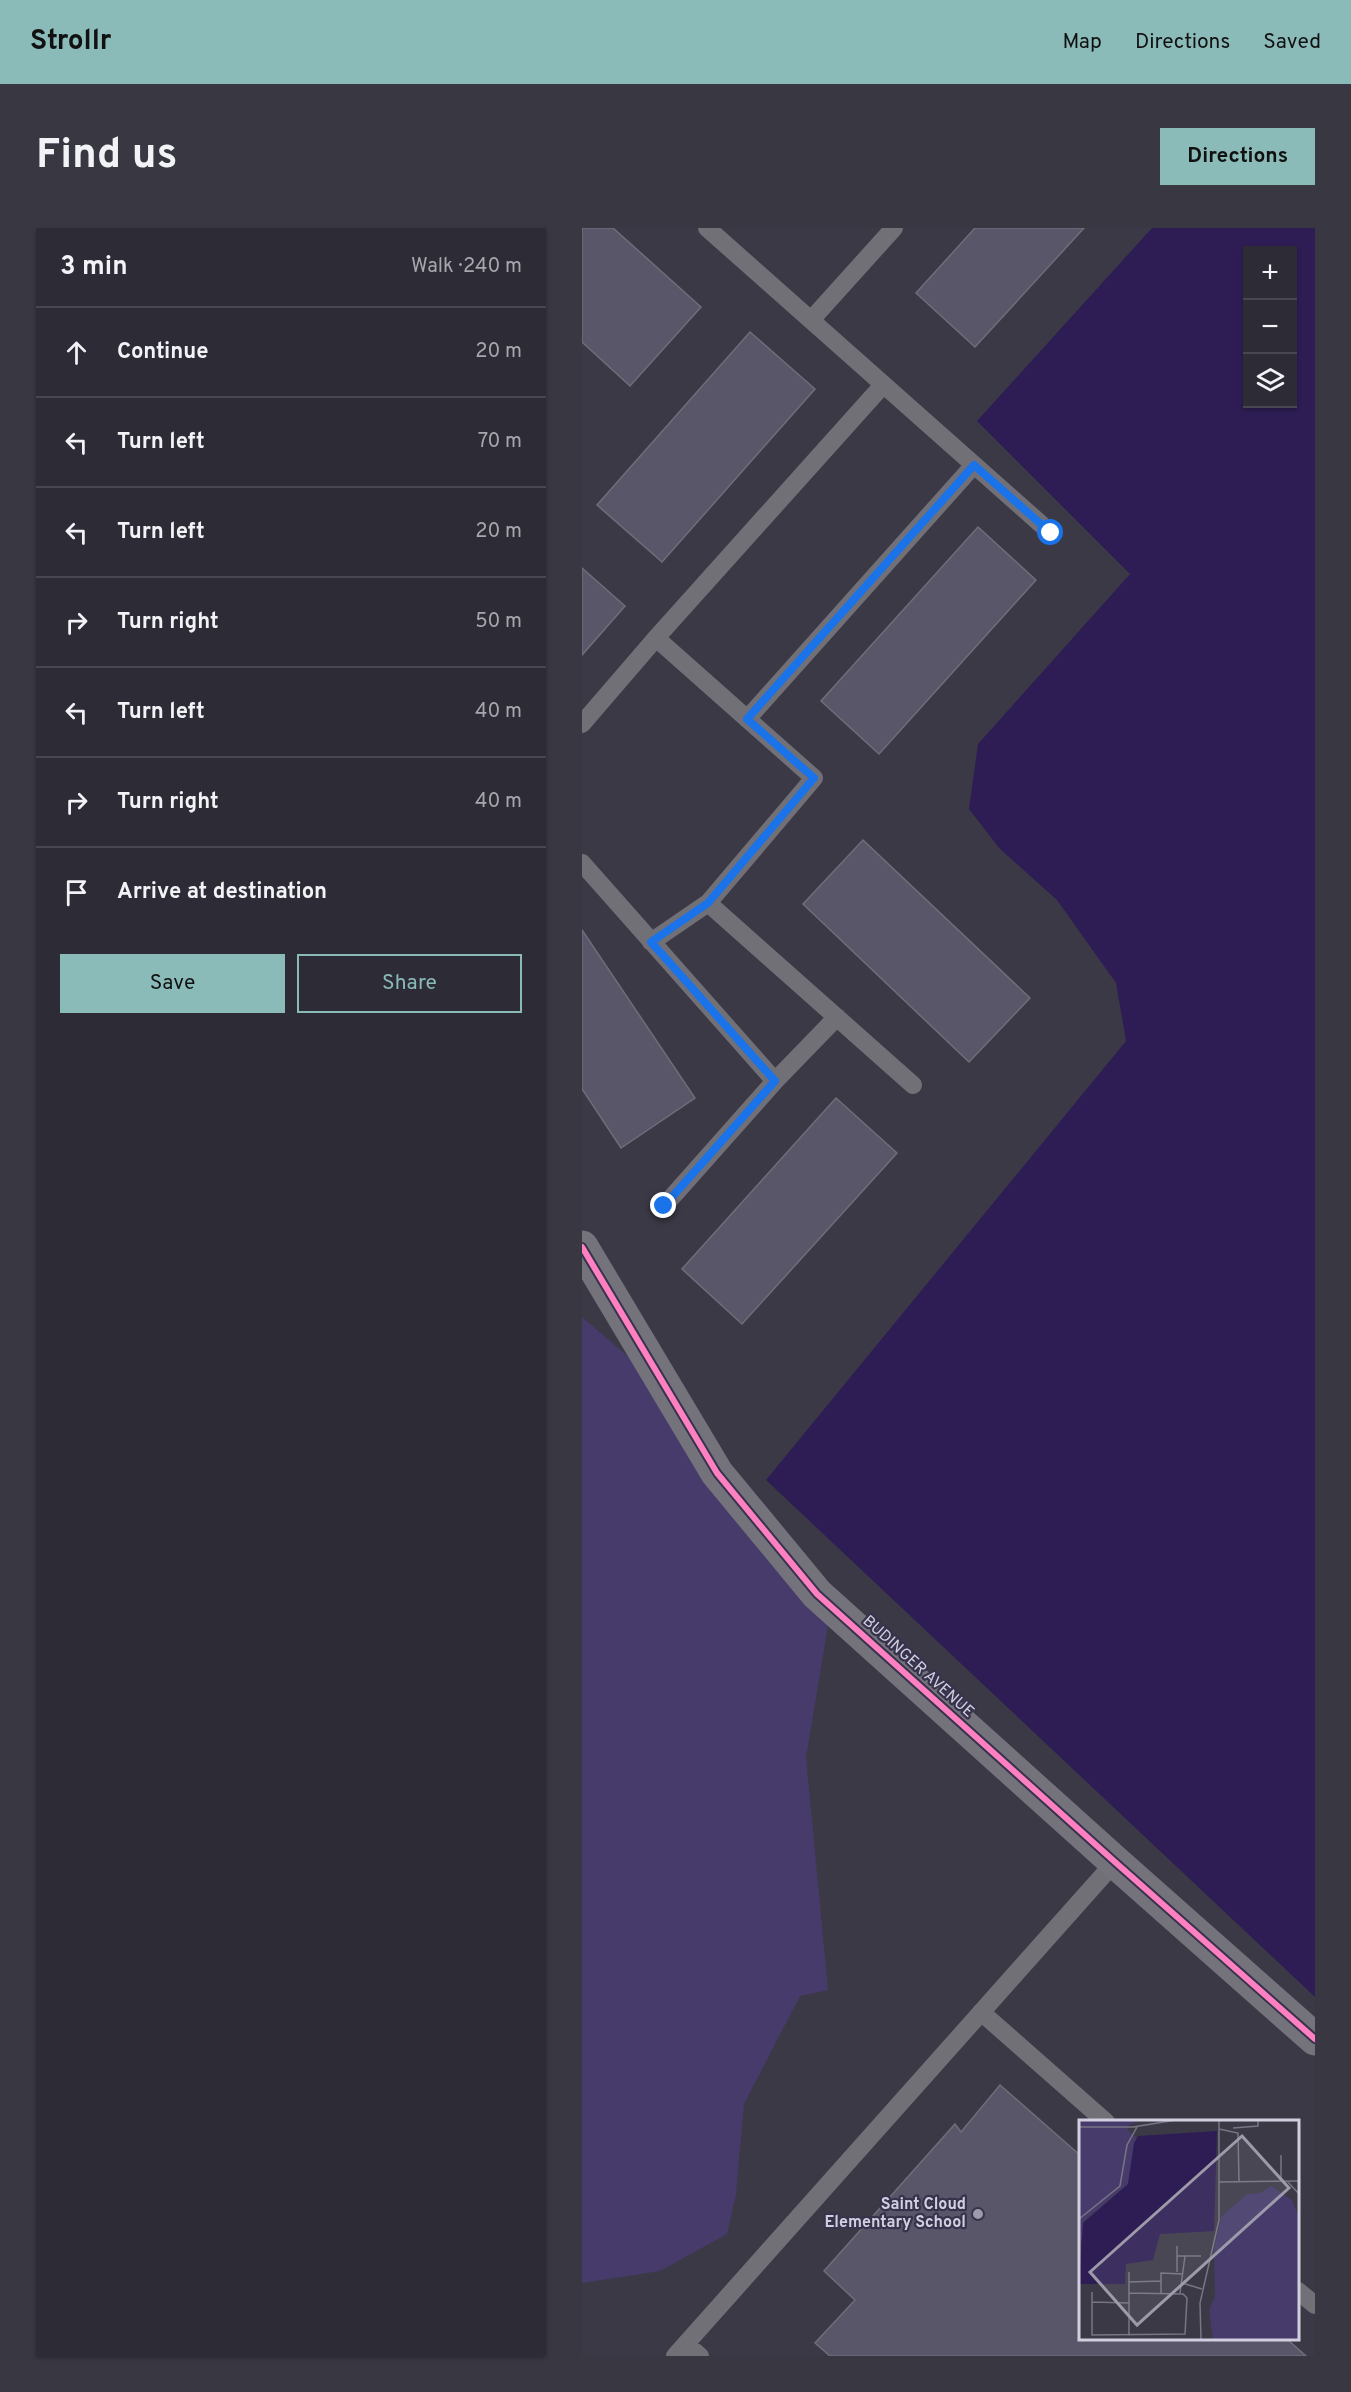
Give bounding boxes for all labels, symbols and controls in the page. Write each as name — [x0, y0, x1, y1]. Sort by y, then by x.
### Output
text: Strollr — [30, 24, 112, 60]
text: Map — [1062, 29, 1102, 56]
text: Directions — [1135, 29, 1230, 56]
text: Saved — [1263, 29, 1321, 56]
button: Directions — [1160, 128, 1315, 185]
text: Find us — [36, 130, 177, 183]
map controls — [1243, 246, 1297, 408]
button: + — [1243, 246, 1297, 300]
text: 3 min — [60, 251, 128, 284]
text: Walk · 240 m — [411, 254, 522, 280]
button: − — [1243, 300, 1297, 354]
icon: ahead — [60, 336, 93, 369]
text: Continue — [117, 339, 208, 366]
text: 20 m — [475, 339, 522, 365]
button: layers — [1243, 354, 1297, 408]
icon: left — [60, 426, 93, 459]
text: Turn left — [117, 429, 205, 456]
text: 70 m — [478, 429, 522, 455]
icon: left — [60, 516, 93, 549]
text: Turn left — [117, 519, 205, 546]
text: 20 m — [475, 519, 522, 545]
route start — [1037, 519, 1063, 545]
icon: right — [60, 606, 93, 639]
text: Turn right — [117, 609, 219, 636]
text: 50 m — [475, 609, 522, 635]
icon: left — [60, 696, 93, 729]
text: Turn left — [117, 699, 205, 726]
text: 40 m — [475, 699, 522, 725]
icon: right — [60, 786, 93, 819]
text: Turn right — [117, 789, 219, 816]
text: 40 m — [475, 789, 522, 815]
icon: arrive — [60, 876, 93, 909]
text: Arrive at destination — [117, 879, 327, 906]
button: Save — [60, 954, 285, 1013]
button: Share — [297, 954, 522, 1013]
route end — [650, 1192, 676, 1218]
street label: BUDINGER AVENUE — [858, 1612, 978, 1722]
inset map — [1079, 2120, 1300, 2341]
place label: Saint Cloud Elementary School — [824, 2195, 966, 2233]
marker: Saint Cloud Elementary School — [971, 2207, 985, 2221]

